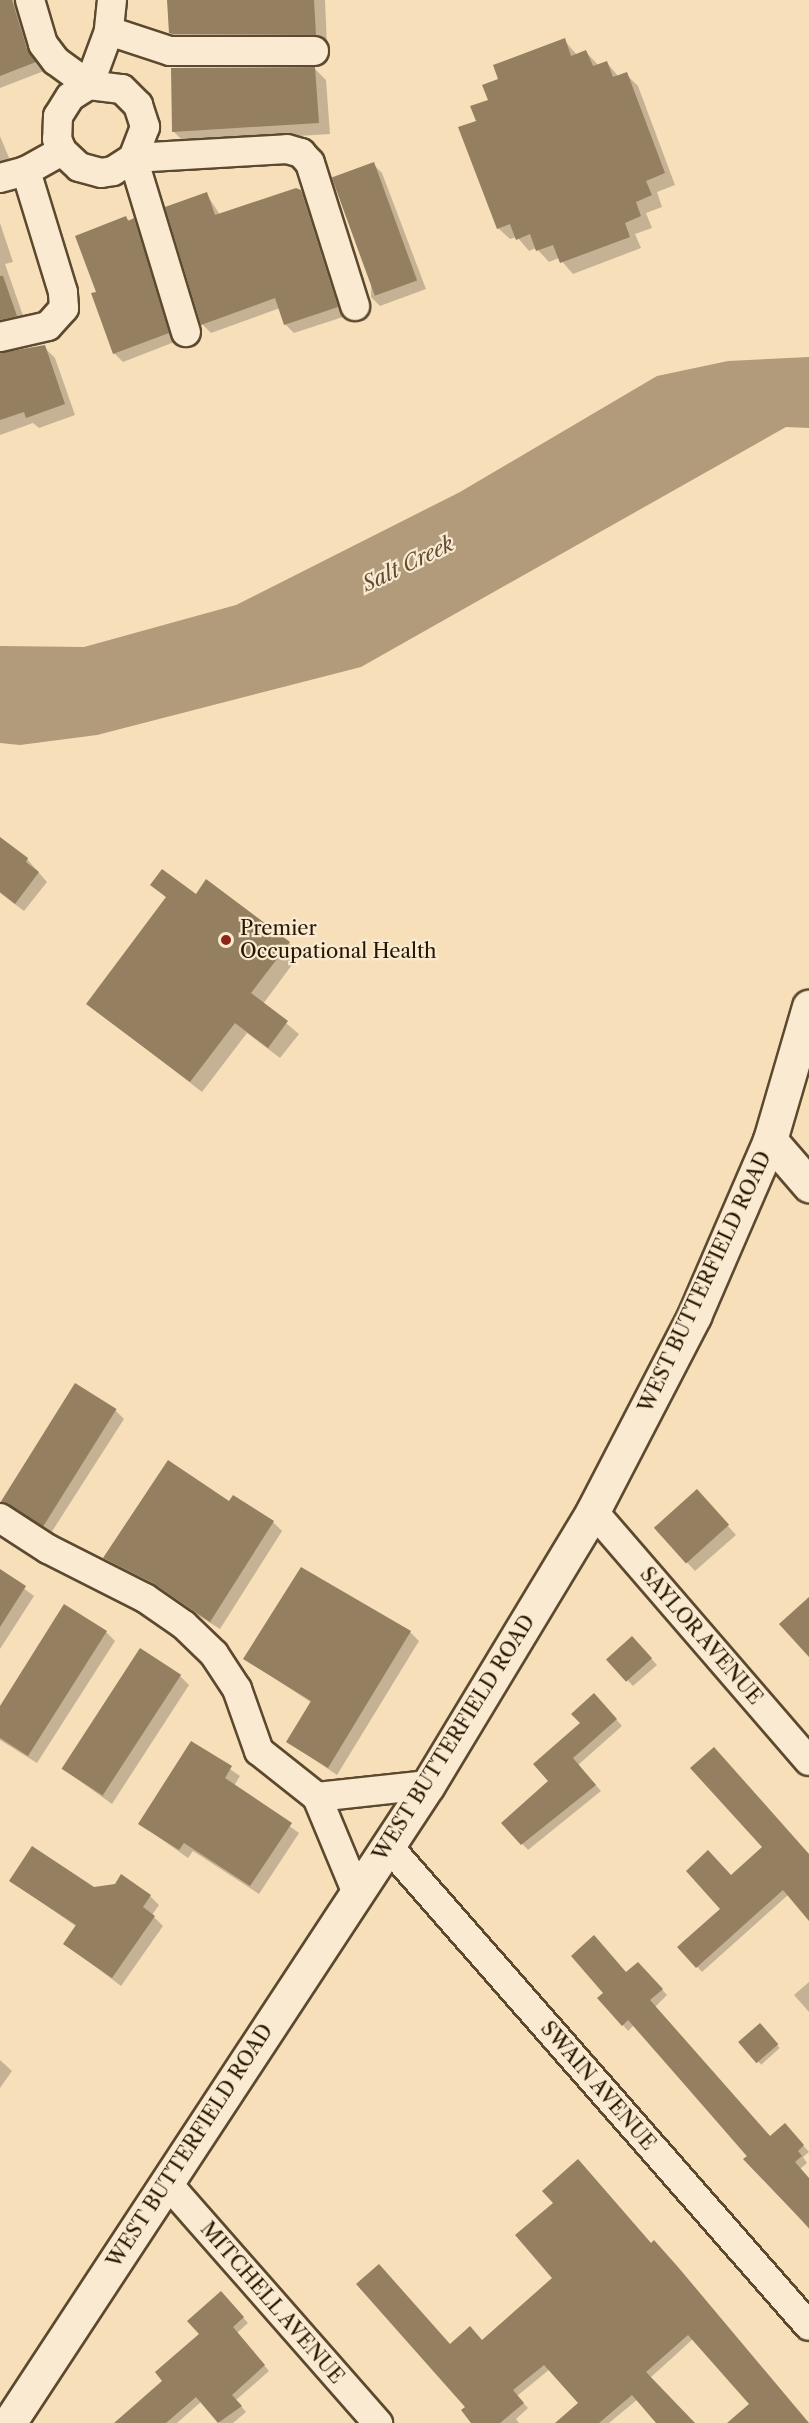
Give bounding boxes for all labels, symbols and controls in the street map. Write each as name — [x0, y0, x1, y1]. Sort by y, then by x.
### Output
water label: Salt Creek — [358, 531, 458, 597]
place label: Premier Occupational Health — [240, 916, 437, 963]
marker: Premier Occupational Health — [217, 931, 235, 949]
street label: WEST BUTTERFIELD ROAD — [634, 1147, 776, 1417]
street label: SAYLOR AVENUE — [634, 1562, 768, 1710]
street label: WEST BUTTERFIELD ROAD — [368, 1610, 540, 1866]
street label: SWAIN AVENUE — [535, 2016, 661, 2156]
street label: WEST BUTTERFIELD ROAD — [102, 2020, 278, 2272]
street label: MITCHELL AVENUE — [195, 2217, 349, 2389]

